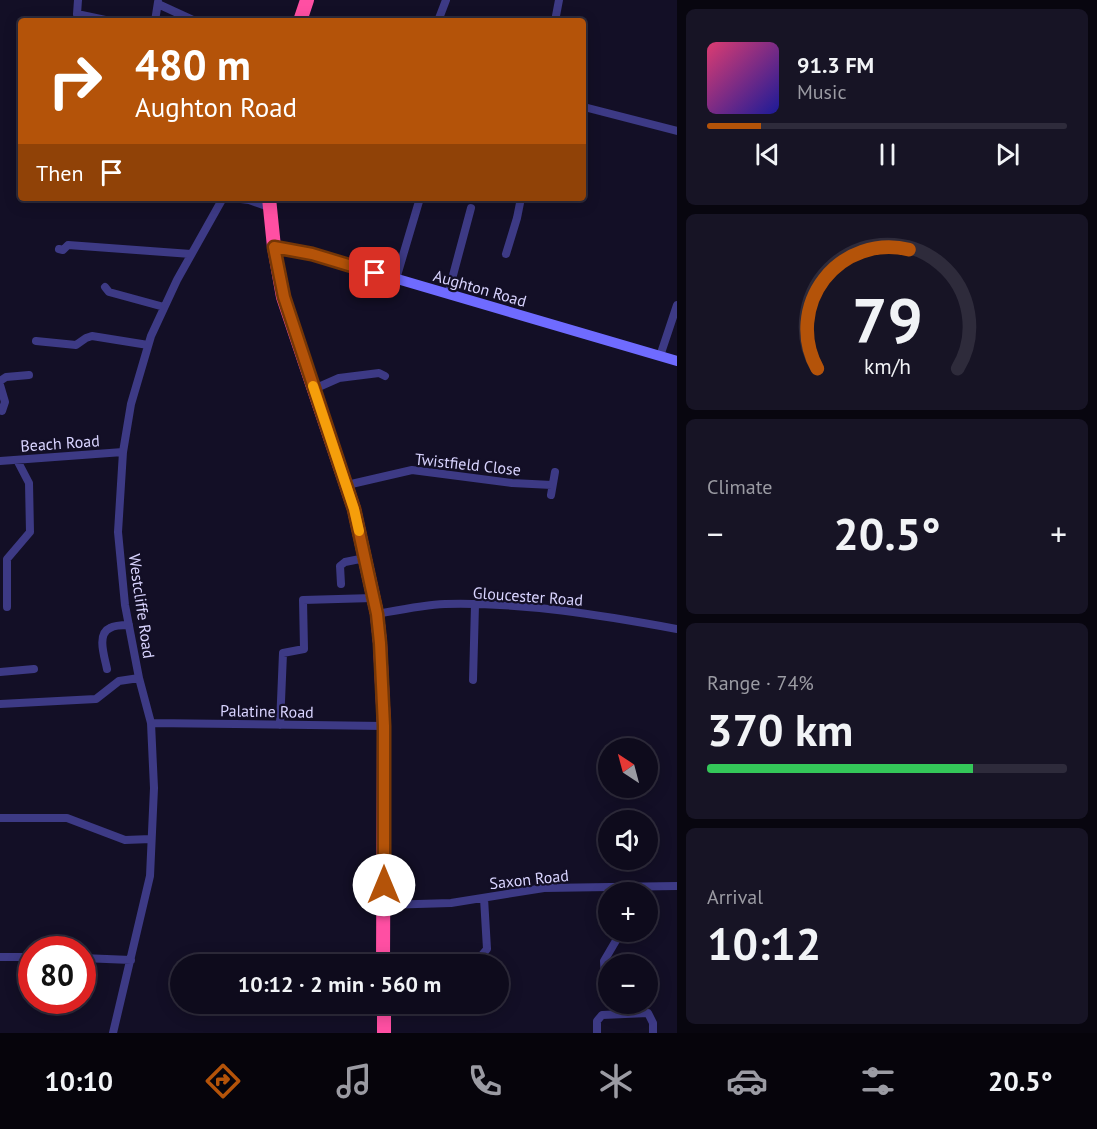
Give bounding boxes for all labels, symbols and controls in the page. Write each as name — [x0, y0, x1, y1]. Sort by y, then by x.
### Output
text: 480 m — [135, 37, 251, 92]
icon: right — [36, 42, 114, 120]
text: 91.3 FM — [797, 51, 874, 79]
text: Music — [797, 79, 846, 105]
text: Aughton Road — [135, 90, 297, 124]
icon: previous — [751, 138, 784, 171]
icon: pause — [871, 138, 904, 171]
icon: next — [991, 138, 1024, 171]
icon: arrive — [95, 156, 128, 189]
text: Then — [36, 159, 83, 187]
pin — [349, 247, 400, 298]
icon: arrive — [358, 256, 391, 289]
street label: Aughton Road — [431, 265, 529, 311]
text: 79 — [852, 279, 922, 360]
text: km/h — [863, 352, 910, 380]
street label: Beach Road — [20, 430, 100, 456]
street label: Twistfield Close — [414, 448, 522, 480]
text: Climate — [707, 474, 773, 500]
text: 20.5° — [833, 504, 941, 562]
text: − — [707, 512, 724, 555]
text: + — [1050, 512, 1067, 555]
street label: Westcliffe Road — [125, 553, 159, 659]
street label: Gloucester Road — [472, 582, 584, 610]
text: Range · 74% — [707, 670, 814, 696]
street label: Palatine Road — [220, 700, 314, 722]
text: 370 km — [707, 700, 853, 758]
north arrow — [598, 738, 658, 798]
map controls — [598, 738, 658, 1014]
button: sound — [598, 810, 658, 870]
position arrow — [352, 853, 416, 917]
street label: Saxon Road — [488, 865, 570, 893]
button: + — [598, 882, 658, 942]
text: Arrival — [707, 884, 763, 910]
text: 10:12 — [707, 914, 821, 972]
speed limit sign: 80 — [18, 936, 96, 1014]
button: − — [598, 954, 658, 1014]
text: 10:12 · 2 min · 560 m — [238, 970, 441, 998]
icon: directions — [202, 1060, 244, 1102]
icon: music — [333, 1060, 375, 1102]
icon: phone — [464, 1060, 506, 1102]
icon: climate — [595, 1060, 637, 1102]
icon: car — [726, 1060, 768, 1102]
icon: filters — [857, 1060, 899, 1102]
text: 10:10 — [45, 1064, 113, 1098]
text: 20.5° — [988, 1064, 1052, 1098]

